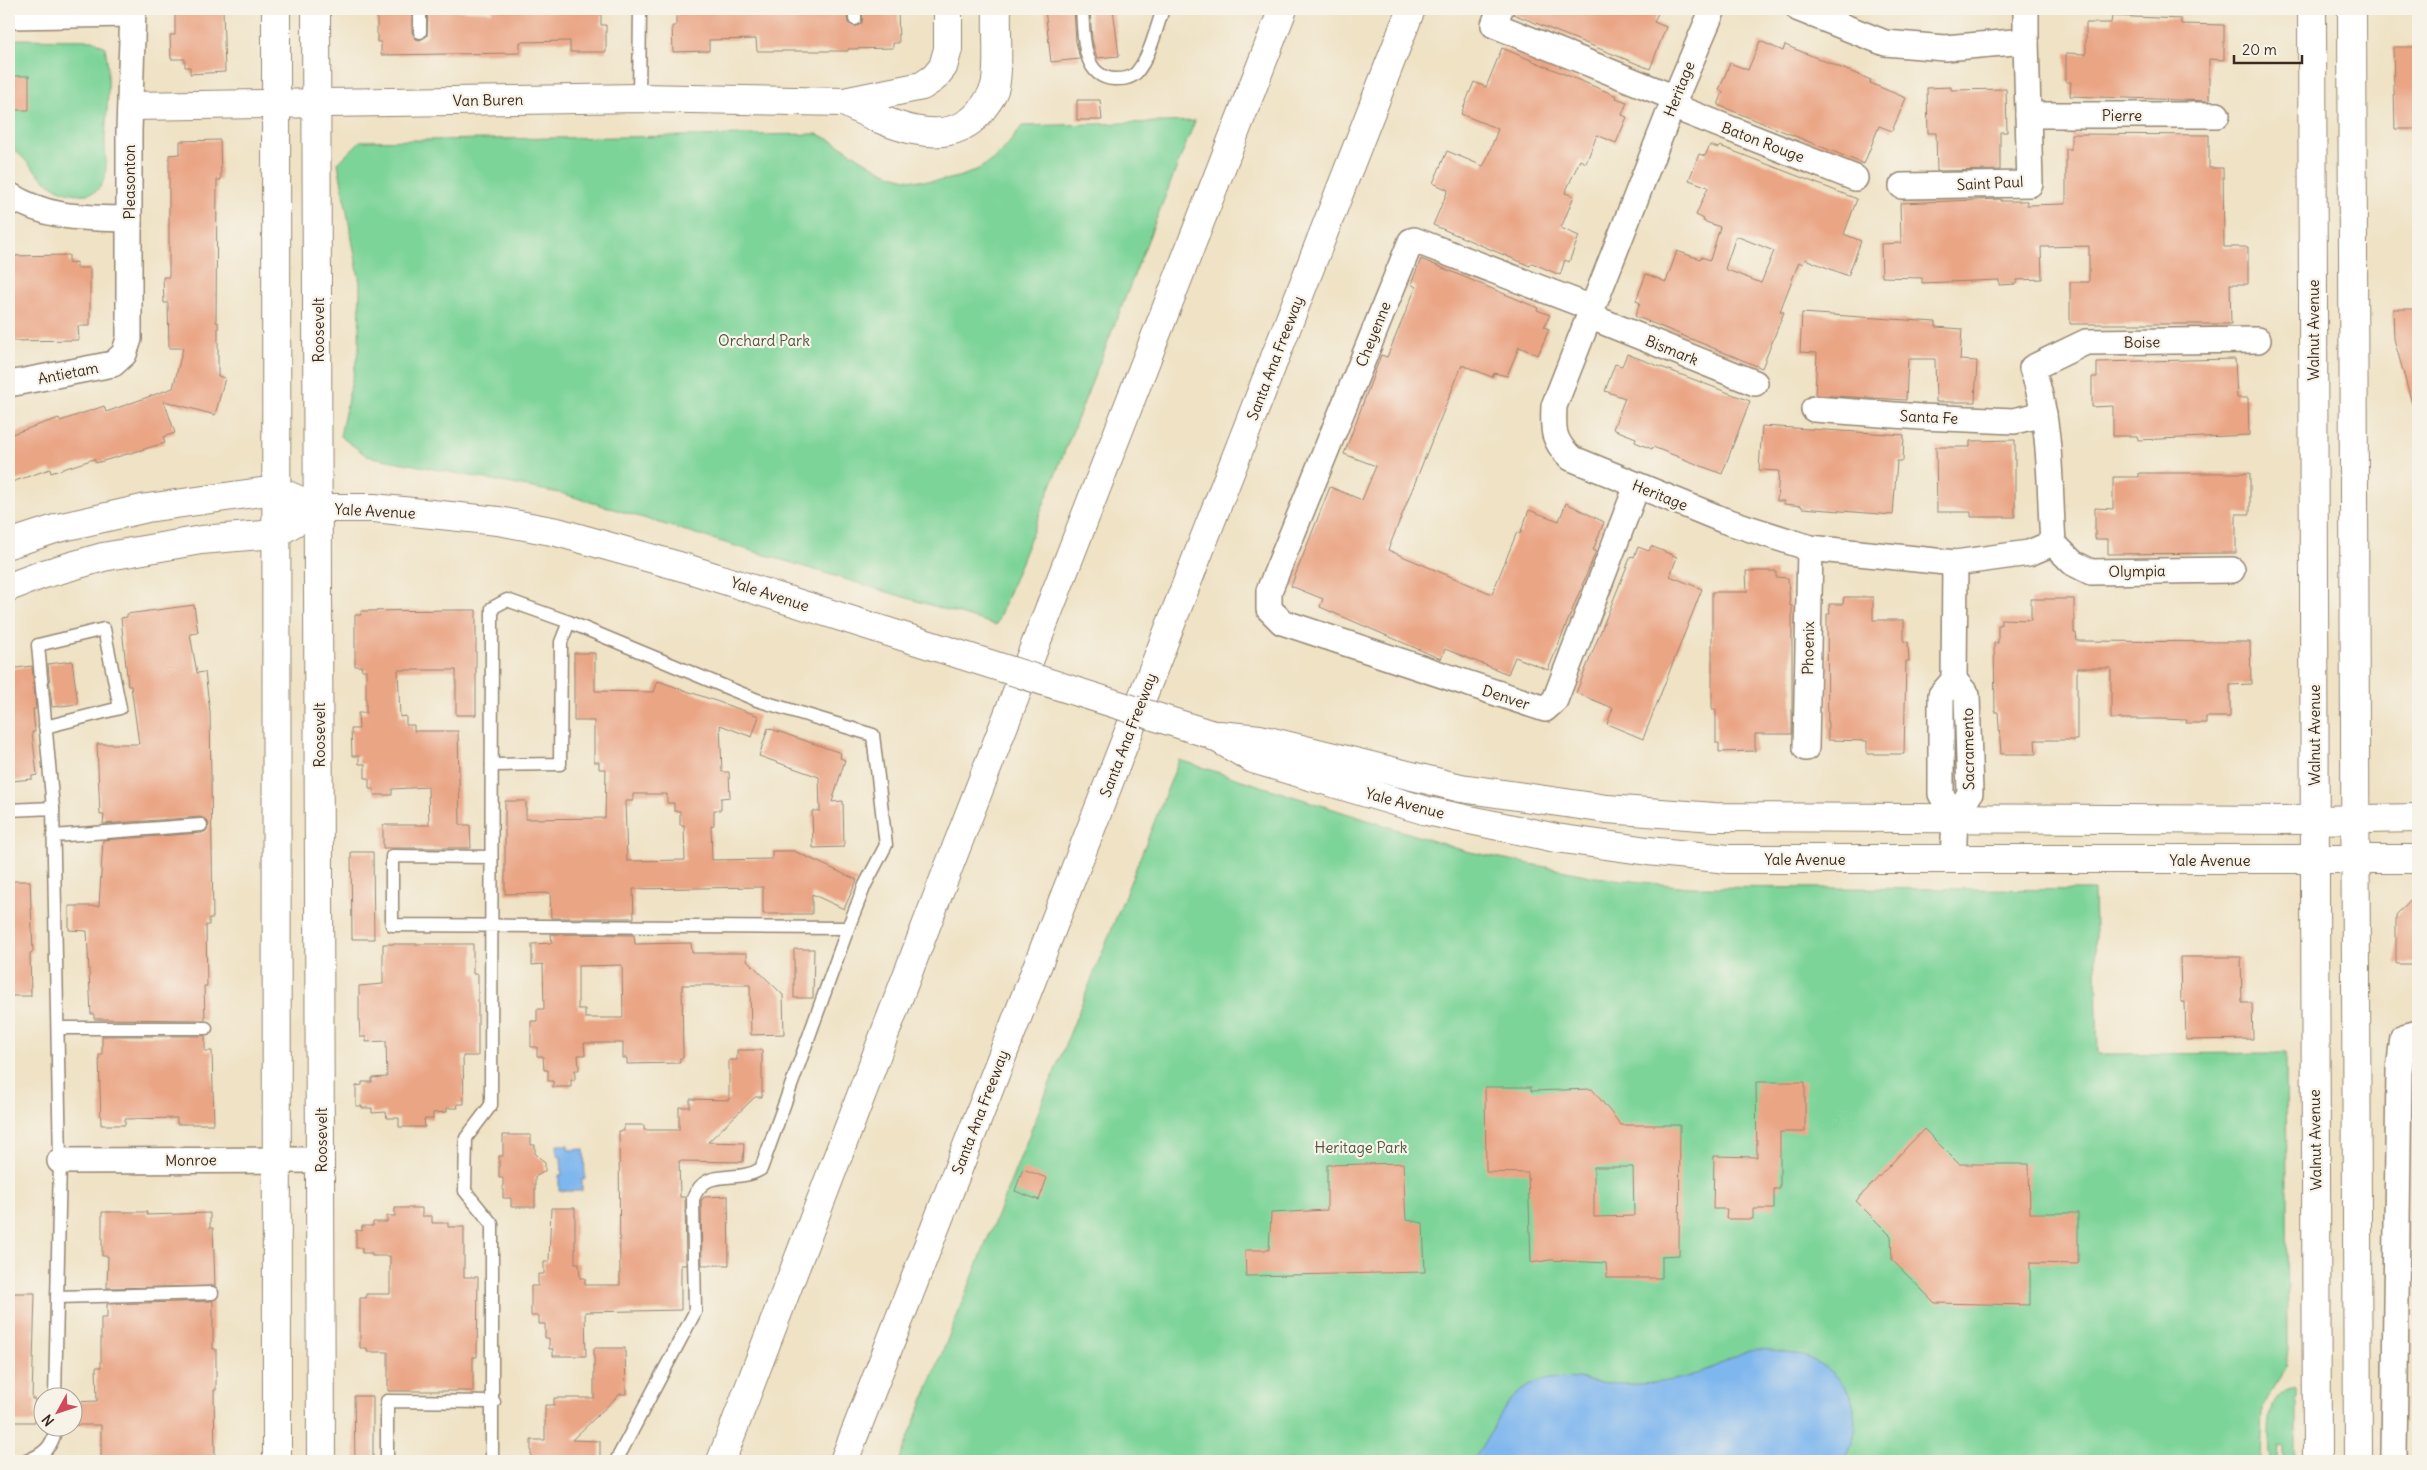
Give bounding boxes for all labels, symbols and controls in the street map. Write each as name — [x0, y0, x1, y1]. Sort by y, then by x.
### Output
scale bar — [2234, 32, 2302, 64]
text: 20 m — [2242, 40, 2277, 59]
street label: Heritage — [1659, 58, 1699, 120]
street label: Van Buren — [453, 90, 524, 110]
street label: Pierre — [2102, 106, 2142, 125]
street label: Baton Rouge — [1719, 118, 1807, 166]
street label: Pleasonton — [120, 144, 139, 220]
street label: Saint Paul — [1956, 172, 2024, 194]
street label: Walnut Avenue — [2304, 279, 2323, 381]
street label: Santa Ana Freeway — [1243, 293, 1307, 423]
street label: Roosevelt — [309, 298, 328, 362]
street label: Cheyenne — [1351, 299, 1395, 369]
park label: Orchard Park — [718, 331, 810, 350]
street label: Bismark — [1643, 331, 1702, 369]
street label: Boise — [2124, 332, 2160, 352]
street label: Antietam — [36, 358, 100, 388]
street label: Santa Fe — [1899, 406, 1959, 428]
street label: Heritage — [1629, 475, 1691, 515]
street label: Yale Avenue — [334, 499, 416, 523]
street label: Olympia — [2108, 561, 2166, 581]
street label: Yale Avenue — [728, 572, 812, 616]
street label: Phoenix — [1798, 620, 1818, 675]
street label: Santa Ana Freeway — [1096, 670, 1160, 800]
street label: Denver — [1480, 680, 1532, 714]
street label: Walnut Avenue — [2305, 684, 2324, 786]
street label: Roosevelt — [310, 703, 329, 767]
street label: Sacramento — [1958, 708, 1978, 790]
street label: Yale Avenue — [1363, 783, 1447, 823]
street label: Yale Avenue — [1764, 850, 1846, 869]
street label: Yale Avenue — [2169, 851, 2251, 870]
street label: Santa Ana Freeway — [948, 1047, 1012, 1177]
street label: Walnut Avenue — [2305, 1089, 2325, 1191]
street label: Roosevelt — [312, 1108, 331, 1172]
park label: Heritage Park — [1315, 1138, 1408, 1157]
street label: Monroe — [165, 1150, 217, 1170]
north arrow — [32, 1388, 82, 1438]
text: N — [38, 1411, 58, 1430]

